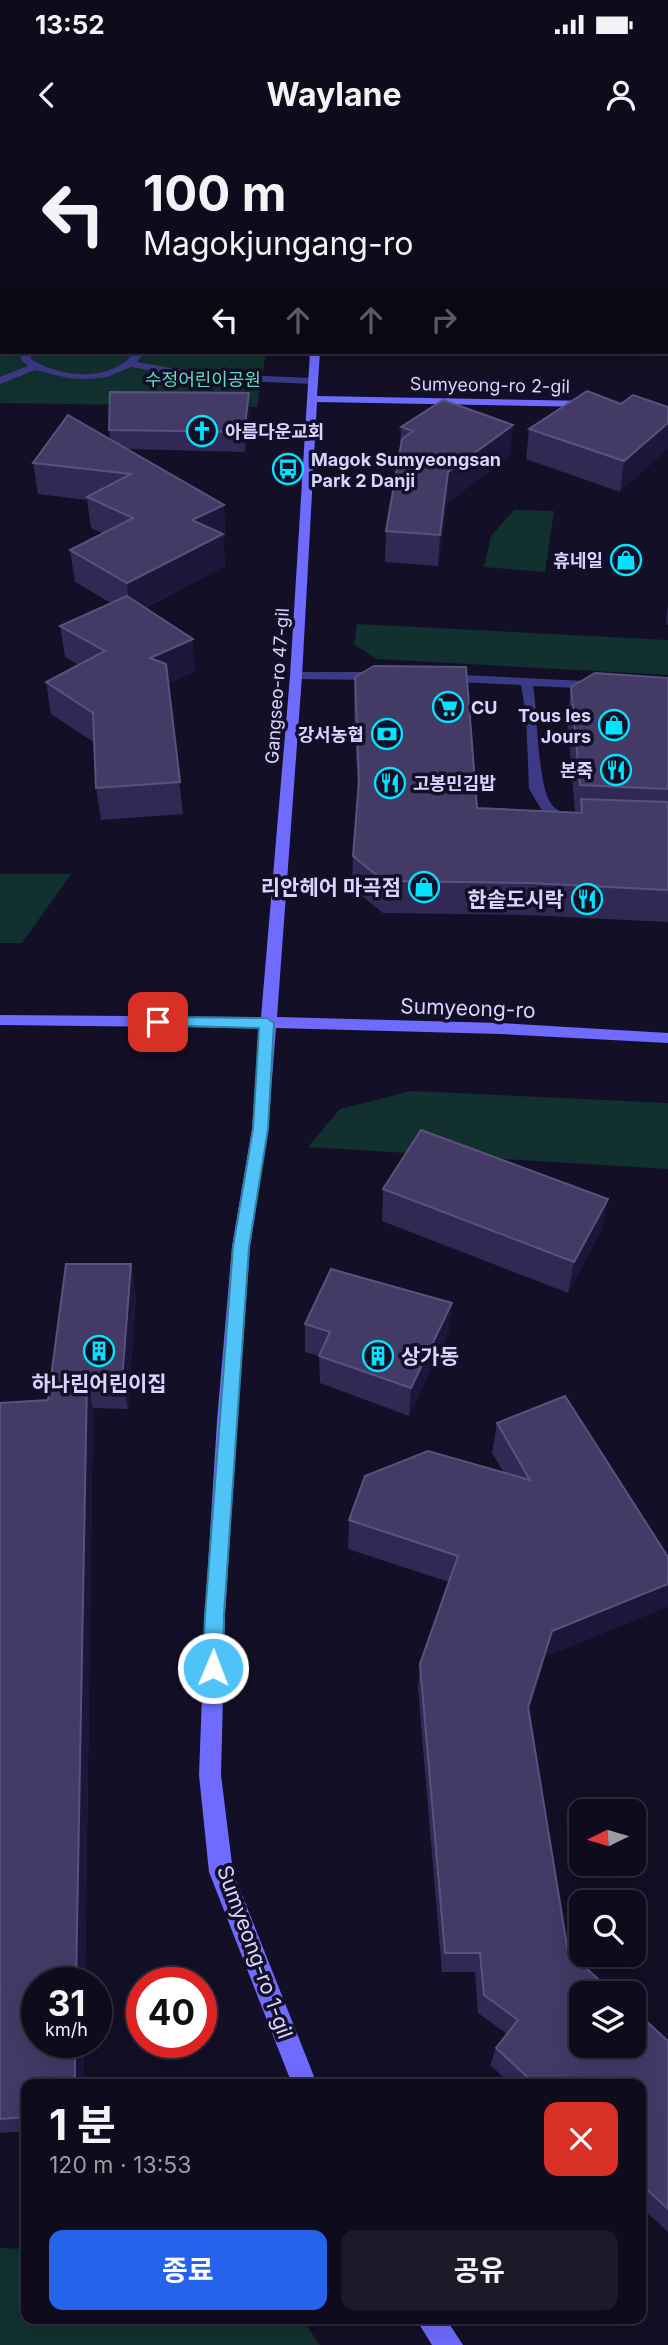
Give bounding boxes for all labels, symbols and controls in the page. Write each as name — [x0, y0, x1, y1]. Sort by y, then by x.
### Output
text: 13:52 — [35, 9, 105, 40]
text: Waylane — [267, 75, 401, 114]
icon: back — [28, 76, 66, 114]
icon: person — [602, 76, 640, 114]
text: 100 m — [143, 164, 287, 223]
icon: left — [28, 168, 119, 259]
text: Magokjungang-ro — [143, 224, 413, 263]
icon: left — [206, 301, 244, 339]
icon: ahead — [279, 301, 317, 339]
icon: ahead — [352, 301, 390, 339]
icon: right — [425, 301, 463, 339]
park label: 수정어린이공원 — [145, 369, 261, 390]
street label: Sumyeong-ro 2-gil — [410, 373, 570, 397]
church icon: 아름다운교회 — [185, 414, 219, 448]
place label: 아름다운교회 — [225, 421, 324, 442]
place label: Magok Sumyeongsan Park 2 Danji — [311, 449, 501, 491]
bus stop icon: Magok Sumyeongsan Park 2 Danji — [271, 452, 305, 486]
shop icon: 휴네일 — [609, 543, 643, 577]
place label: 휴네일 — [553, 550, 603, 571]
street label: Gangseo-ro 47-gil — [261, 607, 293, 765]
supermarket icon: CU — [431, 690, 465, 724]
place label: CU — [471, 697, 498, 718]
place label: Tous les Jours — [518, 705, 591, 747]
shop icon: Tous les Jours — [597, 708, 631, 742]
bank icon: 강서농협 — [370, 717, 404, 751]
place label: 강서농협 — [298, 724, 364, 745]
restaurant icon: 본죽 — [599, 753, 633, 787]
place label: 본죽 — [560, 760, 593, 781]
restaurant icon: 고봉민김밥 — [373, 766, 407, 800]
place label: 고봉민김밥 — [413, 773, 496, 794]
shop icon: 리안헤어 마곡점 — [407, 870, 441, 904]
place label: 리안헤어 마곡점 — [261, 875, 401, 900]
restaurant icon: 한솥도시락 — [570, 882, 604, 916]
place label: 한솥도시락 — [467, 887, 564, 912]
pin — [128, 992, 188, 1052]
street label: Sumyeong-ro — [400, 993, 536, 1023]
icon: arrive — [139, 1003, 177, 1041]
building icon: 하나린어린이집 — [82, 1334, 116, 1368]
building icon: 상가동 — [361, 1339, 395, 1373]
place label: 상가동 — [401, 1344, 459, 1369]
place label: 하나린어린이집 — [31, 1371, 167, 1396]
position arrow — [176, 1631, 250, 1705]
north arrow — [569, 1799, 646, 1876]
map controls — [569, 1799, 646, 2058]
street label: Sumyeong-ro 1-gil — [212, 1862, 298, 2042]
button: search — [569, 1890, 646, 1967]
speed limit sign: 40 — [126, 1967, 217, 2058]
button: layers — [569, 1981, 646, 2058]
text: 31 — [48, 1982, 85, 2024]
text: km/h — [45, 2019, 88, 2040]
text: 1 분 — [49, 2099, 116, 2150]
button: close — [544, 2102, 618, 2176]
text: 120 m · 13:53 — [49, 2151, 191, 2179]
button: 종료 — [49, 2230, 327, 2310]
button: 공유 — [341, 2230, 618, 2310]

